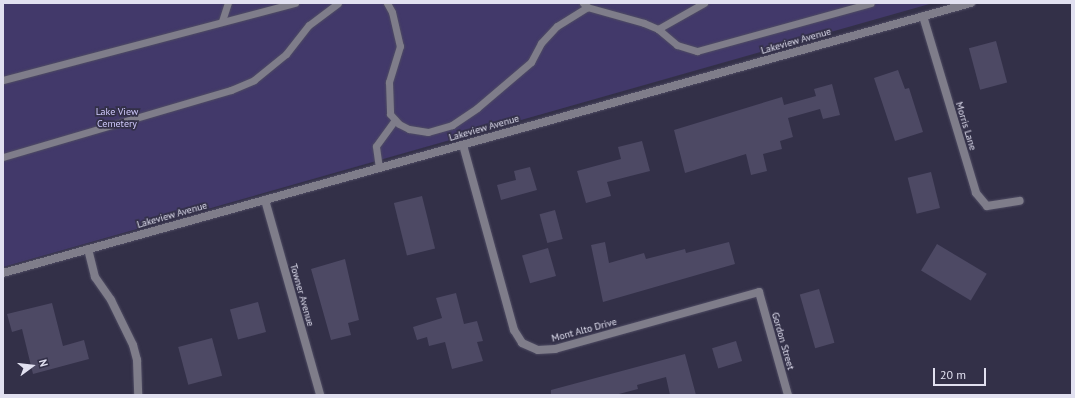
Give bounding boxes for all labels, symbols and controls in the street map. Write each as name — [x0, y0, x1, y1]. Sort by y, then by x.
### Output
street label: Lakeview Avenue — [759, 25, 833, 57]
street label: Morris Lane — [953, 100, 979, 152]
park label: Lake View Cemetery — [95, 105, 139, 128]
street label: Lakeview Avenue — [447, 112, 521, 144]
street label: Lakeview Avenue — [135, 199, 209, 231]
street label: Towner Avenue — [287, 262, 317, 328]
street label: Gordon Street — [769, 311, 797, 371]
street label: Mont Alto Drive — [550, 315, 618, 345]
north arrow — [12, 346, 52, 386]
text: N — [36, 358, 51, 368]
scale bar — [935, 360, 988, 386]
text: 20 m — [940, 367, 966, 382]

